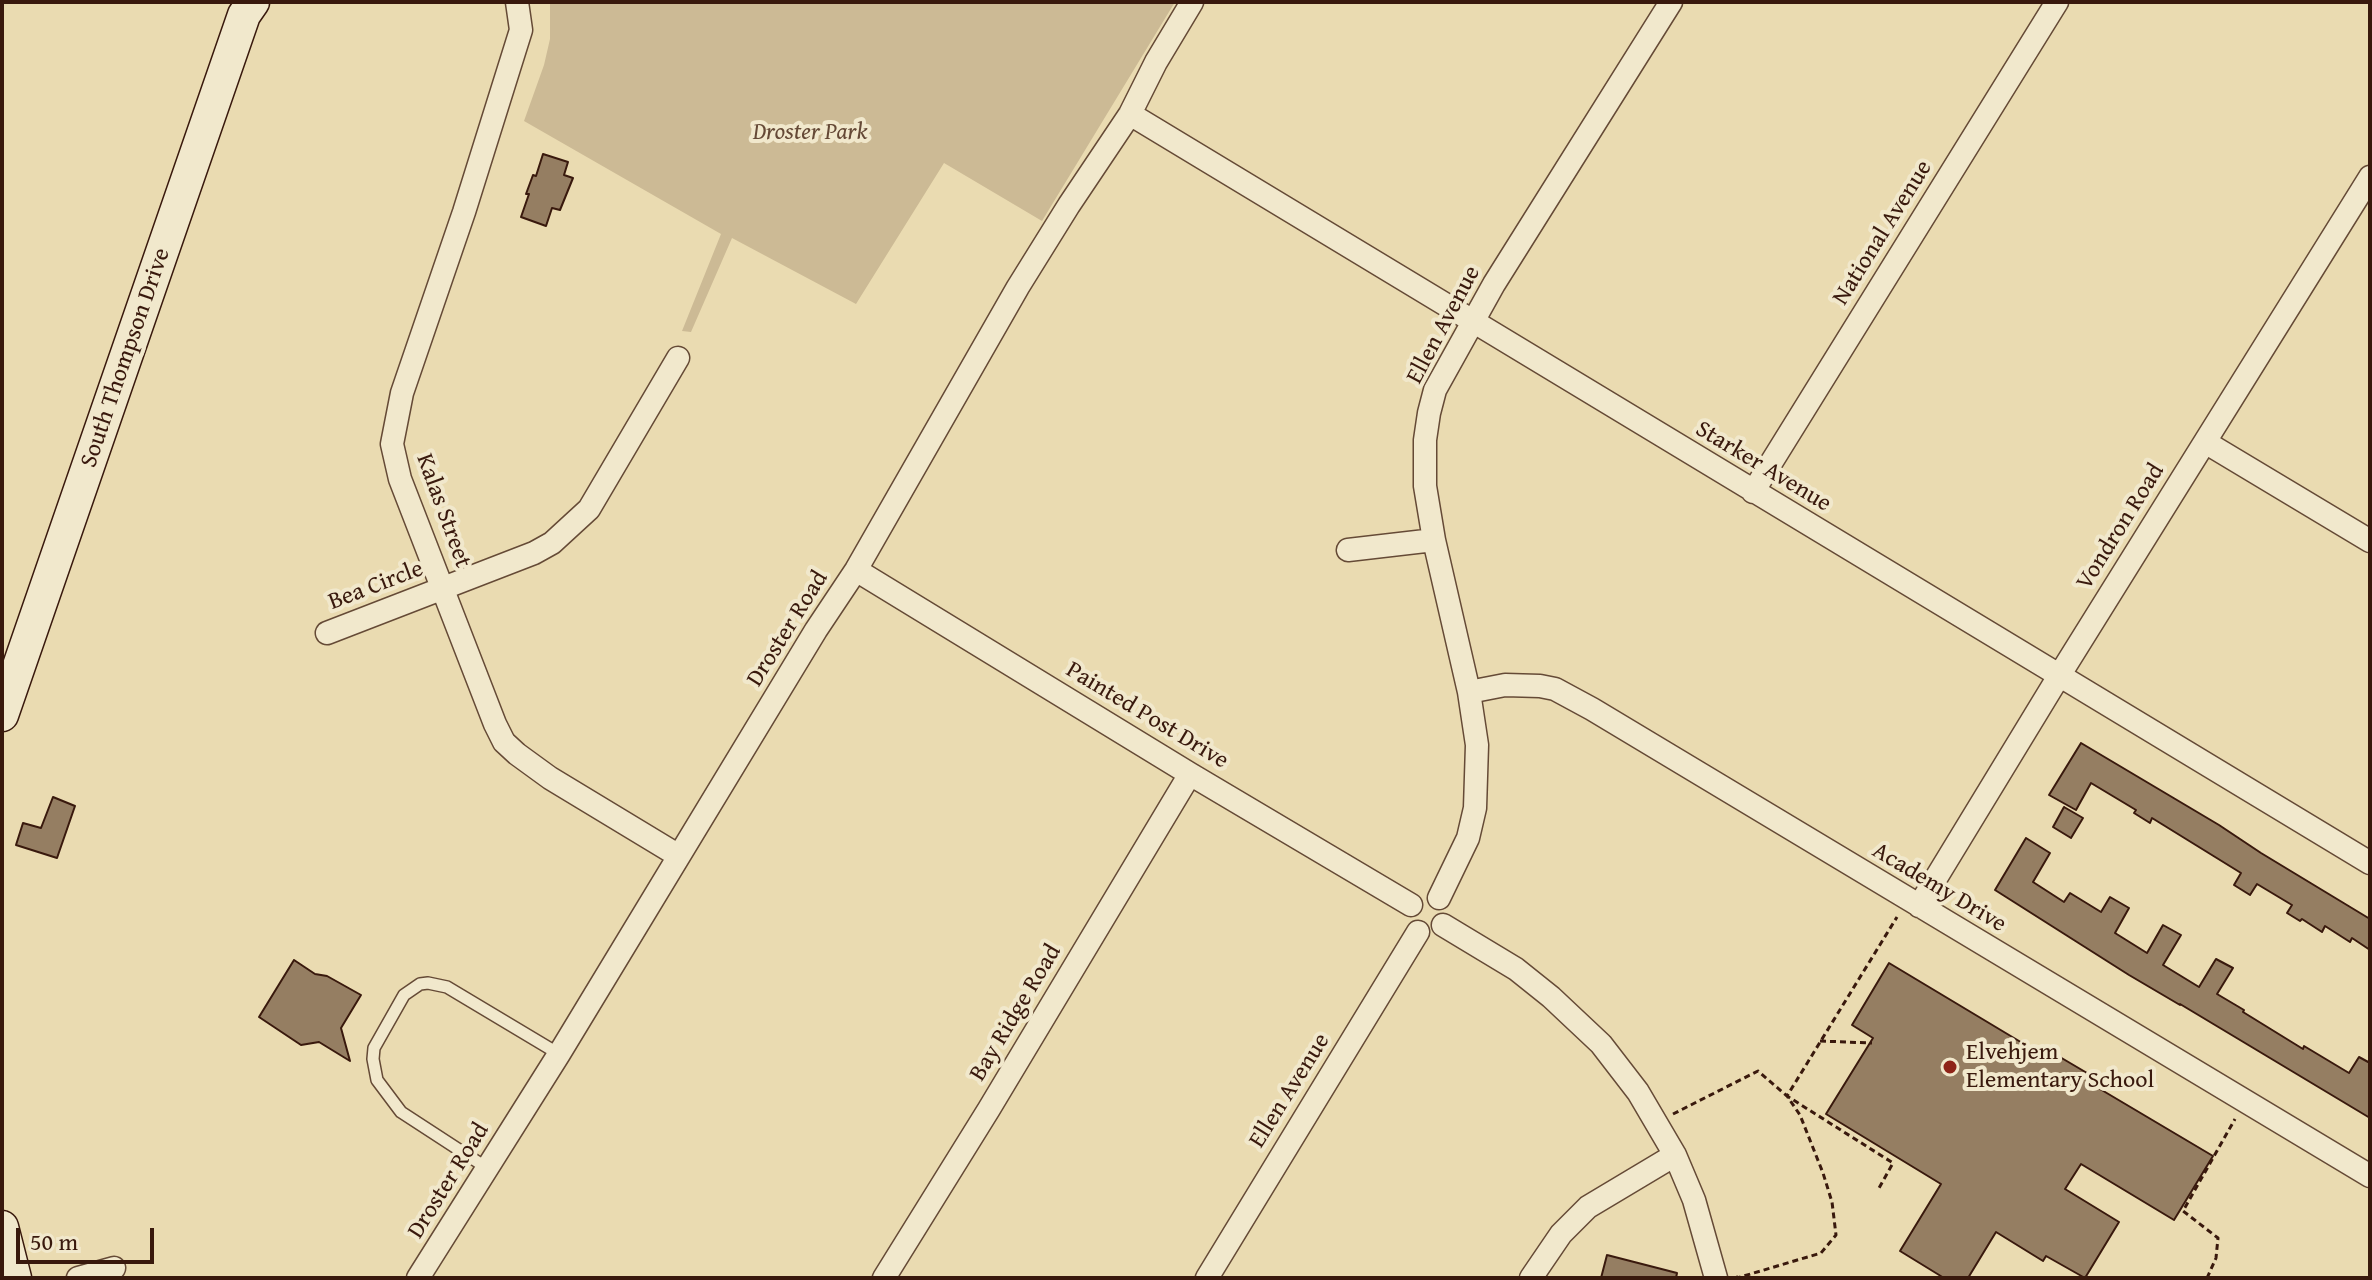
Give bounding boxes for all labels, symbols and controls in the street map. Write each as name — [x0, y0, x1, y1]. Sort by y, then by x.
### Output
park label: Droster Park — [753, 119, 867, 147]
street label: National Avenue — [1827, 155, 1939, 311]
street label: South Thompson Drive — [75, 244, 177, 472]
street label: Ellen Avenue — [1401, 261, 1487, 389]
street label: Starker Avenue — [1690, 415, 1836, 519]
street label: Kalas Street — [409, 450, 477, 572]
street label: Vondron Road — [2071, 458, 2171, 596]
street label: Bea Circle — [325, 555, 427, 617]
street label: Droster Road — [741, 566, 835, 692]
street label: Painted Post Drive — [1060, 656, 1234, 776]
street label: Academy Drive — [1867, 837, 2011, 939]
street label: Bay Ridge Road — [964, 939, 1068, 1087]
street label: Ellen Avenue — [1244, 1029, 1336, 1153]
place label: Elvehjem Elementary School — [1966, 1039, 2154, 1095]
marker: Elvehjem Elementary School — [1941, 1058, 1959, 1076]
street label: Droster Road — [402, 1118, 496, 1244]
scale bar — [20, 1212, 158, 1262]
text: 50 m — [30, 1224, 78, 1259]

